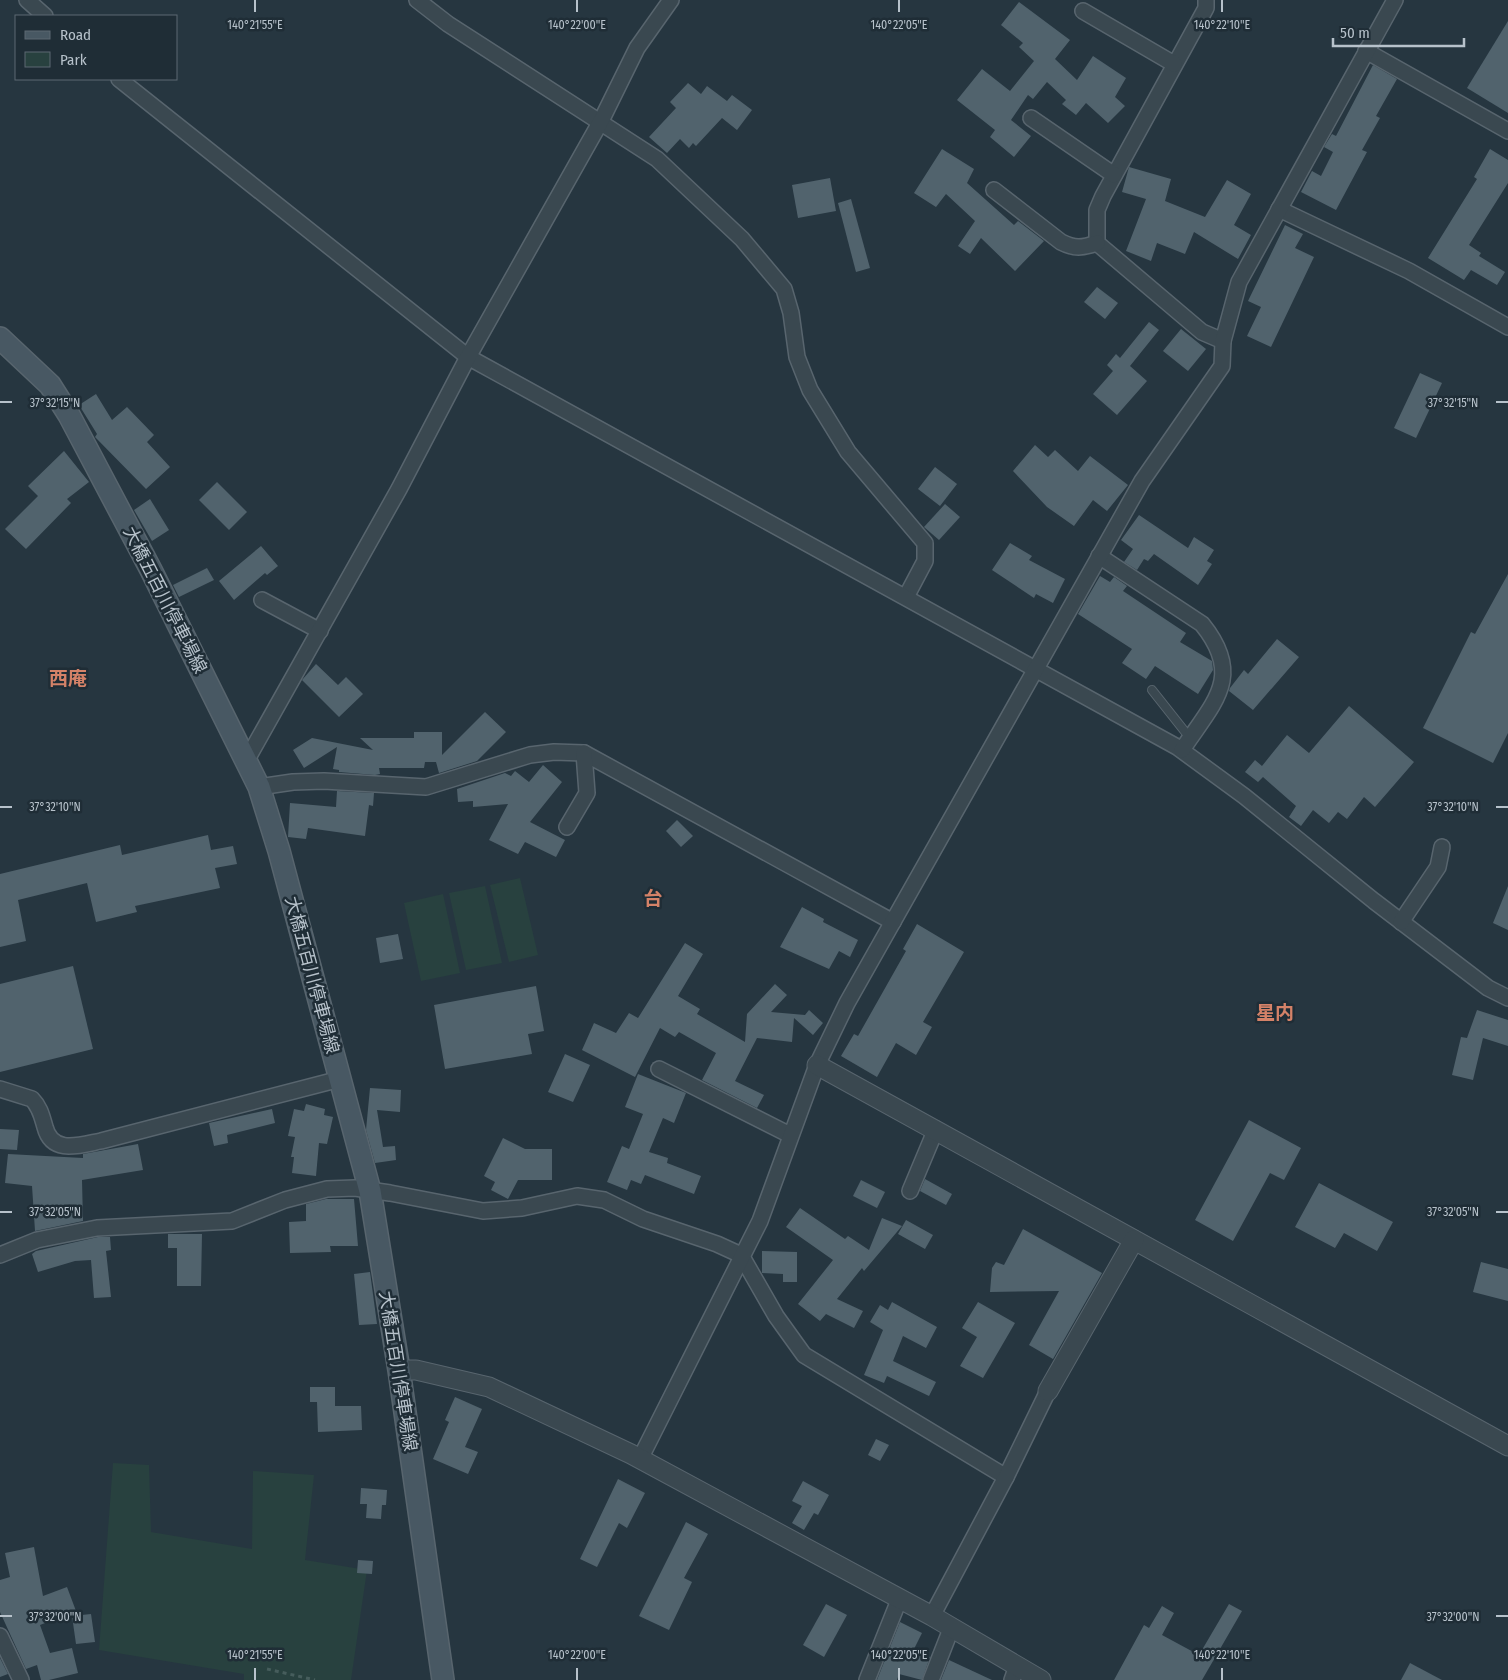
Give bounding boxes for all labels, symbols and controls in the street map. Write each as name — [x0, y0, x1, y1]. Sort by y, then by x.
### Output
legend — [15, 15, 178, 80]
scale bar — [1333, 15, 1464, 47]
text: 140°21'55"E — [227, 18, 283, 32]
text: 140°22'00"E — [548, 18, 606, 32]
text: 140°22'05"E — [871, 18, 928, 32]
text: 140°22'10"E — [1194, 18, 1251, 32]
text: 50 m — [1340, 24, 1370, 42]
text: Road — [60, 26, 91, 44]
text: Park — [60, 51, 87, 69]
text: 37°32'15"N — [30, 396, 80, 410]
text: 37°32'15"N — [1428, 396, 1478, 410]
street label: 大橋五百川停車場線 — [118, 523, 212, 677]
district label: 西庵 — [49, 667, 87, 690]
text: 37°32'10"N — [29, 800, 81, 814]
text: 37°32'10"N — [1427, 800, 1479, 814]
district label: 台 — [643, 887, 663, 910]
street label: 大橋五百川停車場線 — [280, 894, 344, 1056]
district label: 星内 — [1256, 1001, 1294, 1024]
text: 37°32'05"N — [29, 1205, 81, 1219]
text: 37°32'05"N — [1427, 1205, 1479, 1219]
street label: 大橋五百川停車場線 — [374, 1289, 422, 1453]
text: 37°32'00"N — [28, 1610, 82, 1624]
text: 37°32'00"N — [1426, 1610, 1480, 1624]
text: 140°21'55"E — [227, 1648, 283, 1662]
text: 140°22'00"E — [548, 1648, 606, 1662]
text: 140°22'05"E — [871, 1648, 928, 1662]
text: 140°22'10"E — [1194, 1648, 1251, 1662]

